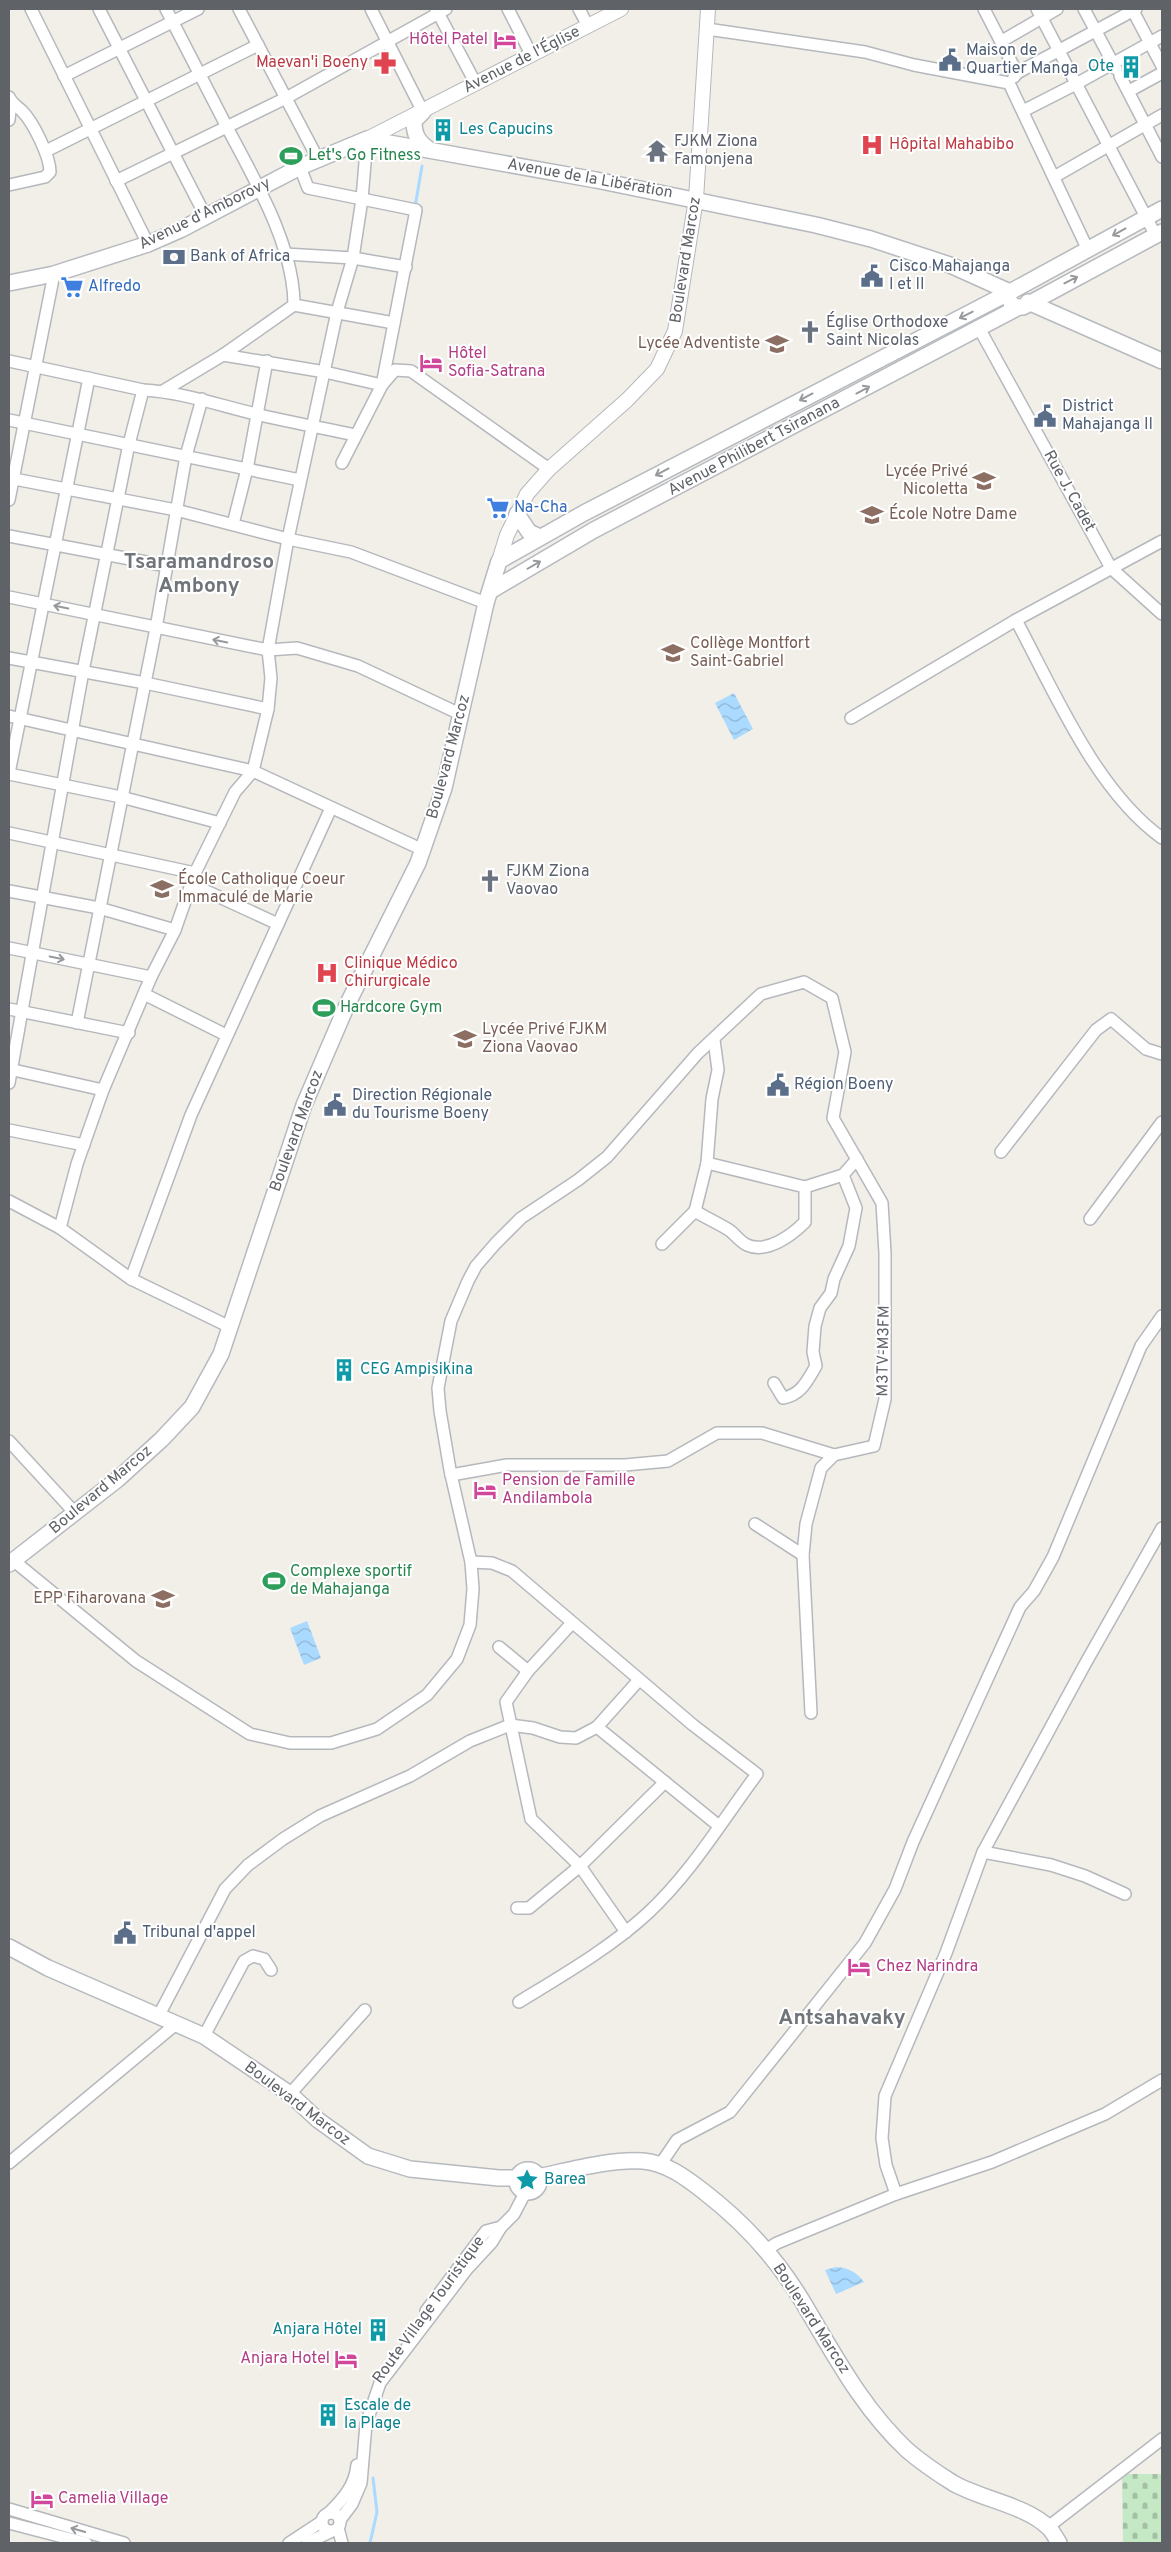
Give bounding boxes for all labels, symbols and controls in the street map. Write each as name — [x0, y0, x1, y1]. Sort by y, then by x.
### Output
street label: Avenue de l'Église — [459, 20, 584, 98]
hotel icon: Hôtel Patel — [492, 27, 518, 53]
place label: Hôtel Patel — [409, 30, 488, 50]
place label: Maison de Quartier Manga — [966, 41, 1078, 79]
public building icon: Maison de Quartier Manga — [937, 47, 963, 73]
pharmacy icon: Maevan'i Boeny — [372, 50, 398, 76]
place label: Maevan'i Boeny — [256, 53, 368, 73]
building icon: Ote — [1118, 54, 1144, 80]
place label: Ote — [1088, 57, 1114, 77]
building icon: Les Capucins — [430, 117, 456, 143]
place label: Les Capucins — [459, 120, 553, 140]
place label: FJKM Ziona Famonjena — [674, 132, 757, 170]
hospital icon: Hôpital Mahabibo — [859, 132, 885, 158]
place label: Hôpital Mahabibo — [889, 135, 1014, 155]
temple icon: FJKM Ziona Famonjena — [644, 138, 670, 164]
sports icon: Let's Go Fitness — [278, 143, 304, 169]
place label: Let's Go Fitness — [308, 146, 421, 166]
street label: Avenue de la Libération — [506, 155, 674, 203]
street label: Avenue d'Amborovy — [136, 173, 274, 255]
street label: Boulevard Marcoz — [666, 195, 706, 325]
one-way arrow — [1112, 227, 1127, 237]
bank icon: Bank of Africa — [161, 244, 187, 270]
place label: Bank of Africa — [190, 247, 290, 267]
place label: Cisco Mahajanga I et II — [889, 257, 1010, 295]
public building icon: Cisco Mahajanga I et II — [859, 263, 885, 289]
supermarket icon: Alfredo — [59, 274, 85, 300]
one-way arrow — [1064, 275, 1079, 285]
place label: Alfredo — [88, 277, 141, 297]
one-way arrow — [959, 310, 974, 320]
place label: Église Orthodoxe Saint Nicolas — [826, 311, 948, 351]
church icon: Église Orthodoxe Saint Nicolas — [797, 319, 823, 345]
school or university icon: Lycée Adventiste — [764, 331, 790, 357]
place label: Lycée Adventiste — [638, 334, 760, 354]
place label: Hôtel Sofia-Satrana — [448, 344, 545, 382]
hotel icon: Hôtel Sofia-Satrana — [418, 350, 444, 376]
one-way arrow — [855, 385, 870, 395]
street label: Avenue Philibert Tsiranana — [665, 393, 843, 501]
one-way arrow — [799, 393, 814, 402]
place label: District Mahajanga II — [1062, 397, 1153, 435]
public building icon: District Mahajanga II — [1032, 403, 1058, 429]
street label: Rue J. Cadet — [1039, 447, 1099, 535]
place label: Lycée Privé Nicoletta — [885, 462, 968, 500]
one-way arrow — [655, 468, 670, 477]
school or university icon: Lycée Privé Nicoletta — [971, 468, 997, 494]
supermarket icon: Na-Cha — [485, 495, 511, 521]
place label: Na-Cha — [514, 498, 568, 518]
school or university icon: École Notre Dame — [859, 502, 885, 528]
place label: École Notre Dame — [889, 503, 1017, 525]
district label: Tsaramandroso Ambony — [124, 549, 274, 600]
one-way arrow — [526, 560, 541, 570]
one-way arrow — [54, 601, 70, 611]
place label: Collège Montfort Saint-Gabriel — [690, 634, 810, 672]
one-way arrow — [213, 635, 229, 645]
school or university icon: Collège Montfort Saint-Gabriel — [660, 640, 686, 666]
street label: Boulevard Marcoz — [423, 693, 475, 821]
place label: FJKM Ziona Vaovao — [506, 862, 589, 900]
place label: École Catholique Coeur Immaculé de Marie — [178, 868, 345, 908]
church icon: FJKM Ziona Vaovao — [477, 868, 503, 894]
school or university icon: École Catholique Coeur Immaculé de Marie — [149, 876, 175, 902]
one-way arrow — [48, 953, 64, 963]
place label: Clinique Médico Chirurgicale — [344, 954, 458, 992]
hospital icon: Clinique Médico Chirurgicale — [314, 960, 340, 986]
sports icon: Hardcore Gym — [311, 995, 337, 1021]
place label: Hardcore Gym — [340, 998, 442, 1018]
place label: Lycée Privé FJKM Ziona Vaovao — [482, 1020, 607, 1058]
school or university icon: Lycée Privé FJKM Ziona Vaovao — [452, 1026, 478, 1052]
street label: Boulevard Marcoz — [266, 1067, 328, 1195]
public building icon: Région Boeny — [765, 1072, 791, 1098]
place label: Région Boeny — [794, 1075, 894, 1095]
place label: Direction Régionale du Tourisme Boeny — [352, 1086, 492, 1124]
public building icon: Direction Régionale du Tourisme Boeny — [322, 1092, 348, 1118]
street label: M3TV-M3FM — [873, 1305, 895, 1397]
building icon: CEG Ampisikina — [331, 1357, 357, 1383]
place label: CEG Ampisikina — [360, 1360, 473, 1380]
street label: Boulevard Marcoz — [46, 1441, 156, 1539]
place label: Pension de Famille Andilambola — [502, 1471, 635, 1509]
hotel icon: Pension de Famille Andilambola — [472, 1477, 498, 1503]
place label: Complexe sportif de Mahajanga — [290, 1562, 412, 1600]
sports icon: Complexe sportif de Mahajanga — [261, 1568, 287, 1594]
school or university icon: EPP Fiharovana — [150, 1586, 176, 1612]
place label: EPP Fiharovana — [33, 1589, 146, 1609]
public building icon: Tribunal d'appel — [112, 1920, 138, 1946]
place label: Tribunal d'appel — [142, 1923, 256, 1943]
hotel icon: Chez Narindra — [846, 1954, 872, 1980]
place label: Chez Narindra — [876, 1957, 978, 1977]
district label: Antsahavaky — [778, 2005, 906, 2032]
street label: Boulevard Marcoz — [240, 2058, 354, 2150]
place icon: Barea — [514, 2167, 540, 2193]
place label: Barea — [544, 2170, 586, 2190]
street label: Route Village Touristique — [369, 2232, 489, 2388]
street label: Boulevard Marcoz — [768, 2260, 854, 2378]
building icon: Anjara Hôtel — [365, 2317, 391, 2343]
place label: Anjara Hôtel — [272, 2320, 362, 2340]
hotel icon: Anjara Hotel — [333, 2346, 359, 2372]
place label: Anjara Hotel — [240, 2349, 330, 2369]
place label: Escale de la Plage — [344, 2396, 411, 2434]
building icon: Escale de la Plage — [315, 2402, 341, 2428]
hotel icon: Camelia Village — [29, 2486, 55, 2512]
place label: Camelia Village — [58, 2489, 168, 2509]
one-way arrow — [70, 2524, 86, 2534]

